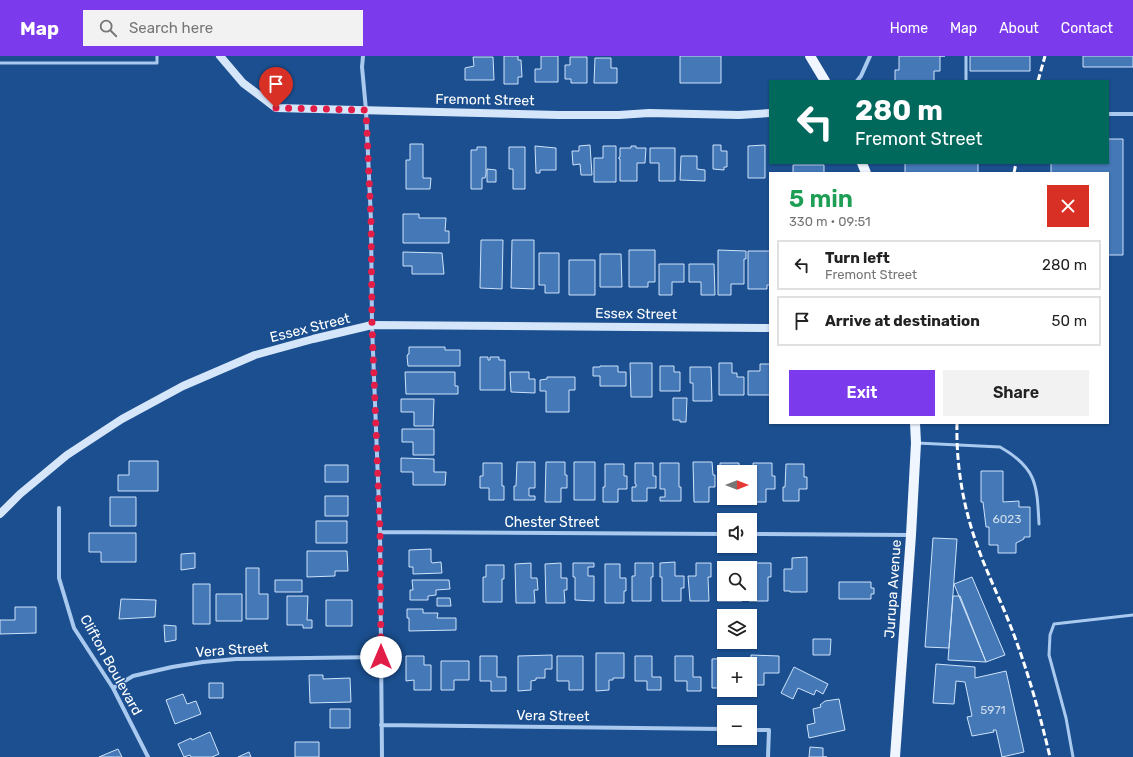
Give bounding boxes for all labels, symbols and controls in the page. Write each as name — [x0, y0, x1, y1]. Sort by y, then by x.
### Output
search box — [83, 10, 363, 46]
text: Map — [20, 17, 59, 40]
icon: search — [97, 17, 119, 39]
text: Search here — [129, 19, 213, 37]
text: Home — [890, 20, 928, 37]
text: Map — [950, 20, 977, 37]
text: About — [999, 20, 1039, 37]
text: Contact — [1061, 20, 1113, 37]
pin — [259, 67, 293, 108]
icon: arrive — [265, 73, 287, 95]
street label: Fremont Street — [435, 91, 535, 109]
text: 280 m — [855, 94, 943, 127]
icon: left — [789, 96, 841, 148]
text: Fremont Street — [855, 128, 983, 150]
text: 5 min — [789, 185, 853, 213]
button: close — [1047, 185, 1089, 227]
text: 330 m · 09:51 — [789, 214, 871, 229]
text: Turn left — [825, 249, 890, 267]
icon: left — [791, 254, 813, 276]
text: 280 m — [1042, 256, 1087, 274]
text: Fremont Street — [825, 267, 917, 282]
street label: Essex Street — [595, 305, 678, 323]
street label: Essex Street — [268, 310, 352, 346]
icon: arrive — [791, 310, 813, 332]
text: Arrive at destination — [825, 312, 980, 330]
text: 50 m — [1052, 312, 1087, 330]
button: Exit — [789, 370, 935, 416]
button: Share — [943, 370, 1089, 416]
north arrow — [717, 465, 757, 505]
map controls — [717, 465, 757, 745]
house number: 6023 — [992, 512, 1022, 526]
button: sound — [717, 513, 757, 553]
street label: Chester Street — [504, 514, 600, 531]
street label: Jurupa Avenue — [881, 539, 905, 639]
button: search — [717, 561, 757, 601]
button: layers — [717, 609, 757, 649]
street label: Clifton Boulevard — [76, 612, 146, 718]
position arrow — [360, 636, 402, 678]
street label: Vera Street — [195, 639, 270, 661]
button: + — [717, 657, 757, 697]
house number: 5971 — [980, 703, 1006, 717]
button: − — [717, 705, 757, 745]
street label: Vera Street — [516, 707, 590, 725]

